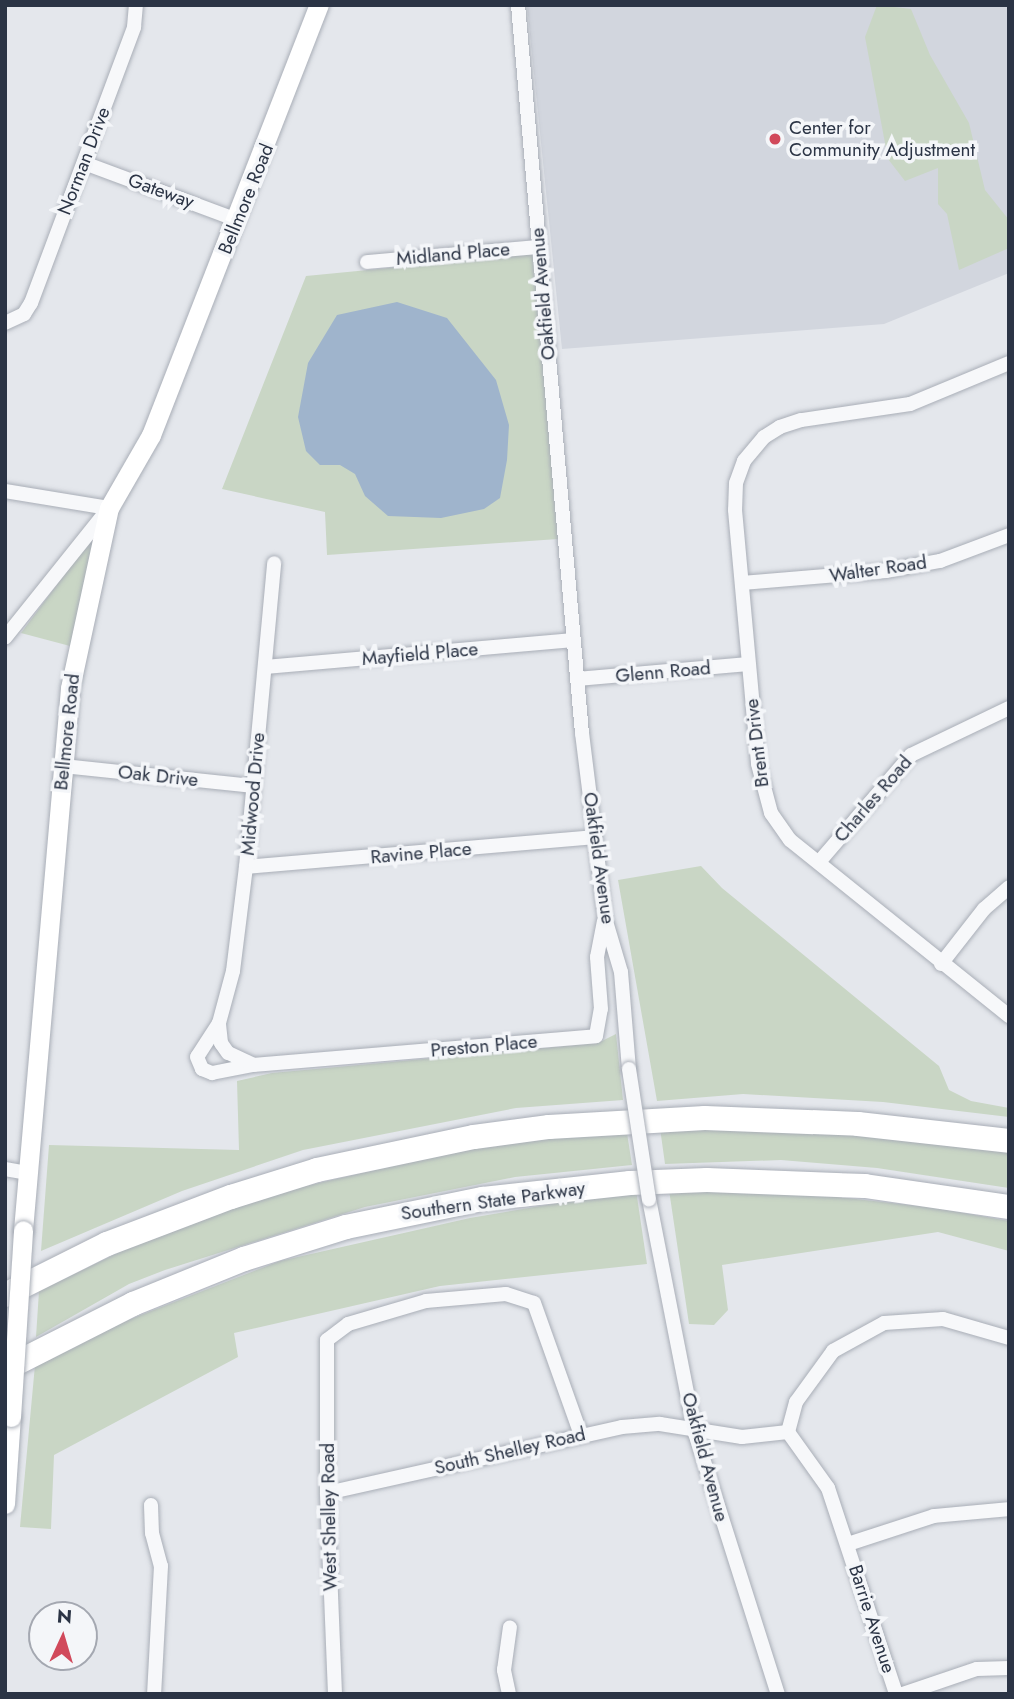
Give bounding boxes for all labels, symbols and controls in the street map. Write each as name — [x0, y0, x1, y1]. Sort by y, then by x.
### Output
street label: Norman Drive — [53, 104, 115, 218]
place label: Center for Community Adjustment — [789, 117, 975, 161]
marker: Center for Community Adjustment — [767, 131, 783, 147]
street label: Bellmore Road — [214, 140, 278, 258]
street label: Gateway — [125, 169, 197, 213]
street label: Oakfield Avenue — [526, 227, 560, 361]
street label: Midland Place — [395, 238, 511, 270]
street label: Walter Road — [828, 551, 928, 587]
street label: Mayfield Place — [361, 638, 479, 670]
street label: Glenn Road — [614, 656, 712, 688]
street label: Bellmore Road — [50, 673, 84, 791]
street label: Brent Drive — [740, 697, 774, 789]
street label: Midwood Drive — [236, 732, 270, 856]
street label: Charles Road — [829, 751, 917, 847]
street label: Oak Drive — [117, 760, 199, 792]
street label: Oakfield Avenue — [578, 791, 620, 925]
street label: Ravine Place — [370, 837, 472, 869]
street label: Preston Place — [430, 1030, 538, 1062]
street label: Southern State Parkway — [399, 1177, 587, 1225]
street label: Oakfield Avenue — [677, 1390, 733, 1524]
street label: South Shelley Road — [432, 1423, 588, 1479]
street label: West Shelley Road — [316, 1443, 342, 1591]
street label: Barrie Avenue — [844, 1562, 900, 1676]
north arrow — [28, 1601, 98, 1671]
text: N — [56, 1603, 73, 1631]

